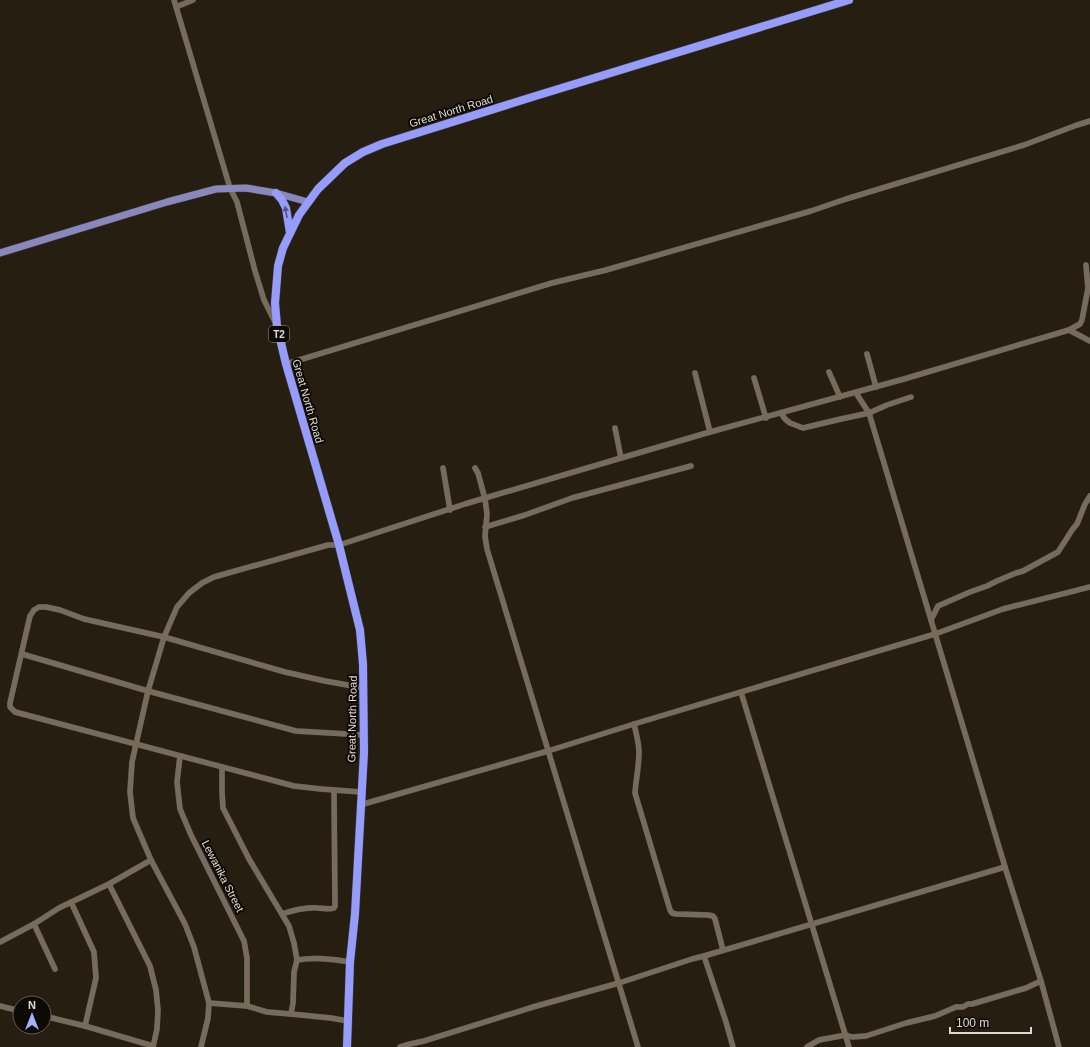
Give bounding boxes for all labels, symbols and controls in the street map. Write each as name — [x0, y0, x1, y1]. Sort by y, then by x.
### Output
street label: Great North Road — [408, 93, 494, 129]
one-way arrow — [283, 206, 289, 218]
road number: T2 — [269, 326, 289, 342]
street label: Great North Road — [290, 358, 326, 444]
street label: Great North Road — [345, 675, 359, 763]
street label: Lewanika Street — [200, 838, 246, 914]
north arrow — [12, 995, 52, 1035]
text: N — [28, 999, 36, 1011]
scale bar — [950, 1009, 1031, 1035]
text: 100 m — [956, 1016, 989, 1030]

